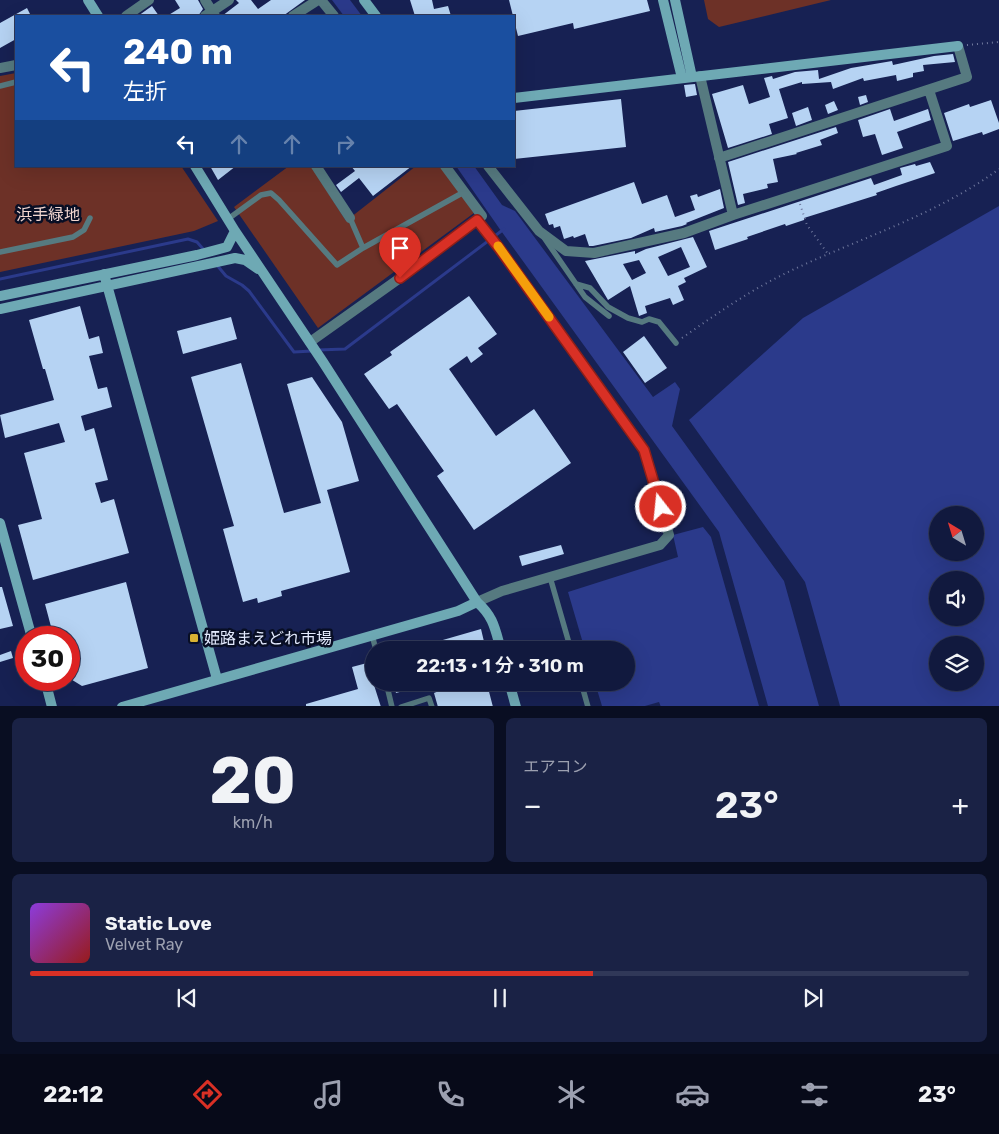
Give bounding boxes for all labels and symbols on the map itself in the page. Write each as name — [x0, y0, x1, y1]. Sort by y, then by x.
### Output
park label: 浜手緑地 — [16, 205, 80, 224]
pin — [379, 227, 421, 278]
position arrow — [634, 480, 686, 532]
north arrow — [929, 506, 984, 561]
speed limit sign: 30 — [15, 626, 80, 691]
place label: 姫路まえどれ市場 — [204, 629, 332, 648]
marker: 姫路まえどれ市場 — [188, 632, 200, 644]

